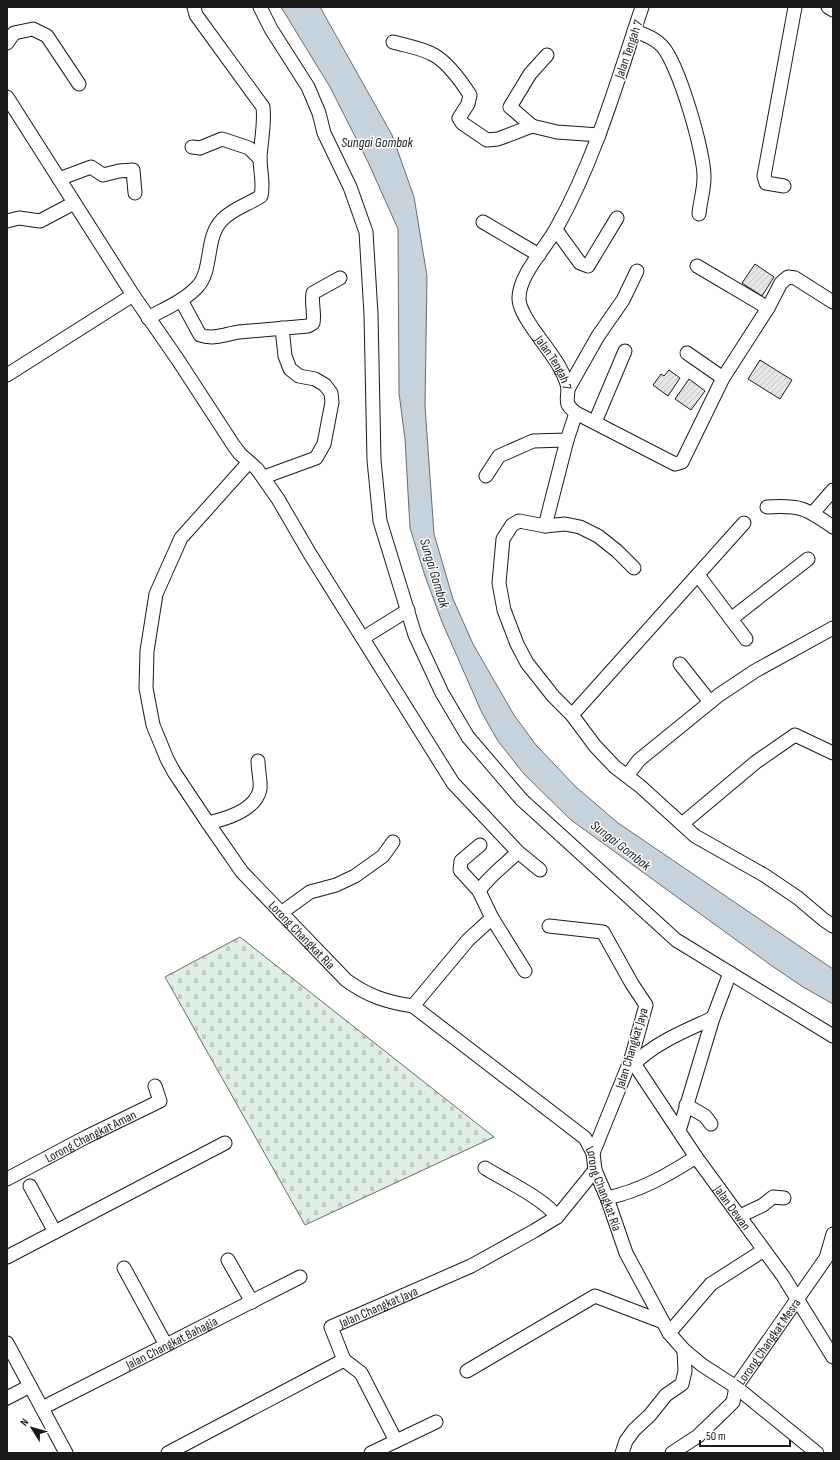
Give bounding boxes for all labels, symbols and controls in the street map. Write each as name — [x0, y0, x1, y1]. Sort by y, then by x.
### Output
street label: Jalan Tengah 7 — [611, 17, 647, 82]
water label: Sungai Gombak — [341, 134, 414, 151]
street label: Jalan Tengah 7 — [531, 332, 575, 392]
water label: Sungai Gombak — [416, 536, 453, 611]
water label: Sungai Gombak — [587, 817, 655, 875]
street label: Lorong Changkat Ria — [265, 898, 338, 973]
street label: Jalan Changkat Jaya — [612, 1006, 652, 1092]
street label: Lorong Changkat Aman — [42, 1107, 139, 1166]
street label: Lorong Changkat Ria — [582, 1143, 625, 1233]
street label: Jalan Dewan — [710, 1181, 754, 1234]
street label: Jalan Changkat Jaya — [336, 1283, 420, 1332]
street label: Lorong Changkat Mesra — [733, 1295, 804, 1388]
street label: Jalan Changkat Bahagia — [122, 1313, 220, 1374]
north arrow — [12, 1408, 52, 1448]
text: N — [17, 1416, 31, 1429]
scale bar — [700, 1422, 790, 1448]
text: 50 m — [706, 1429, 726, 1444]

